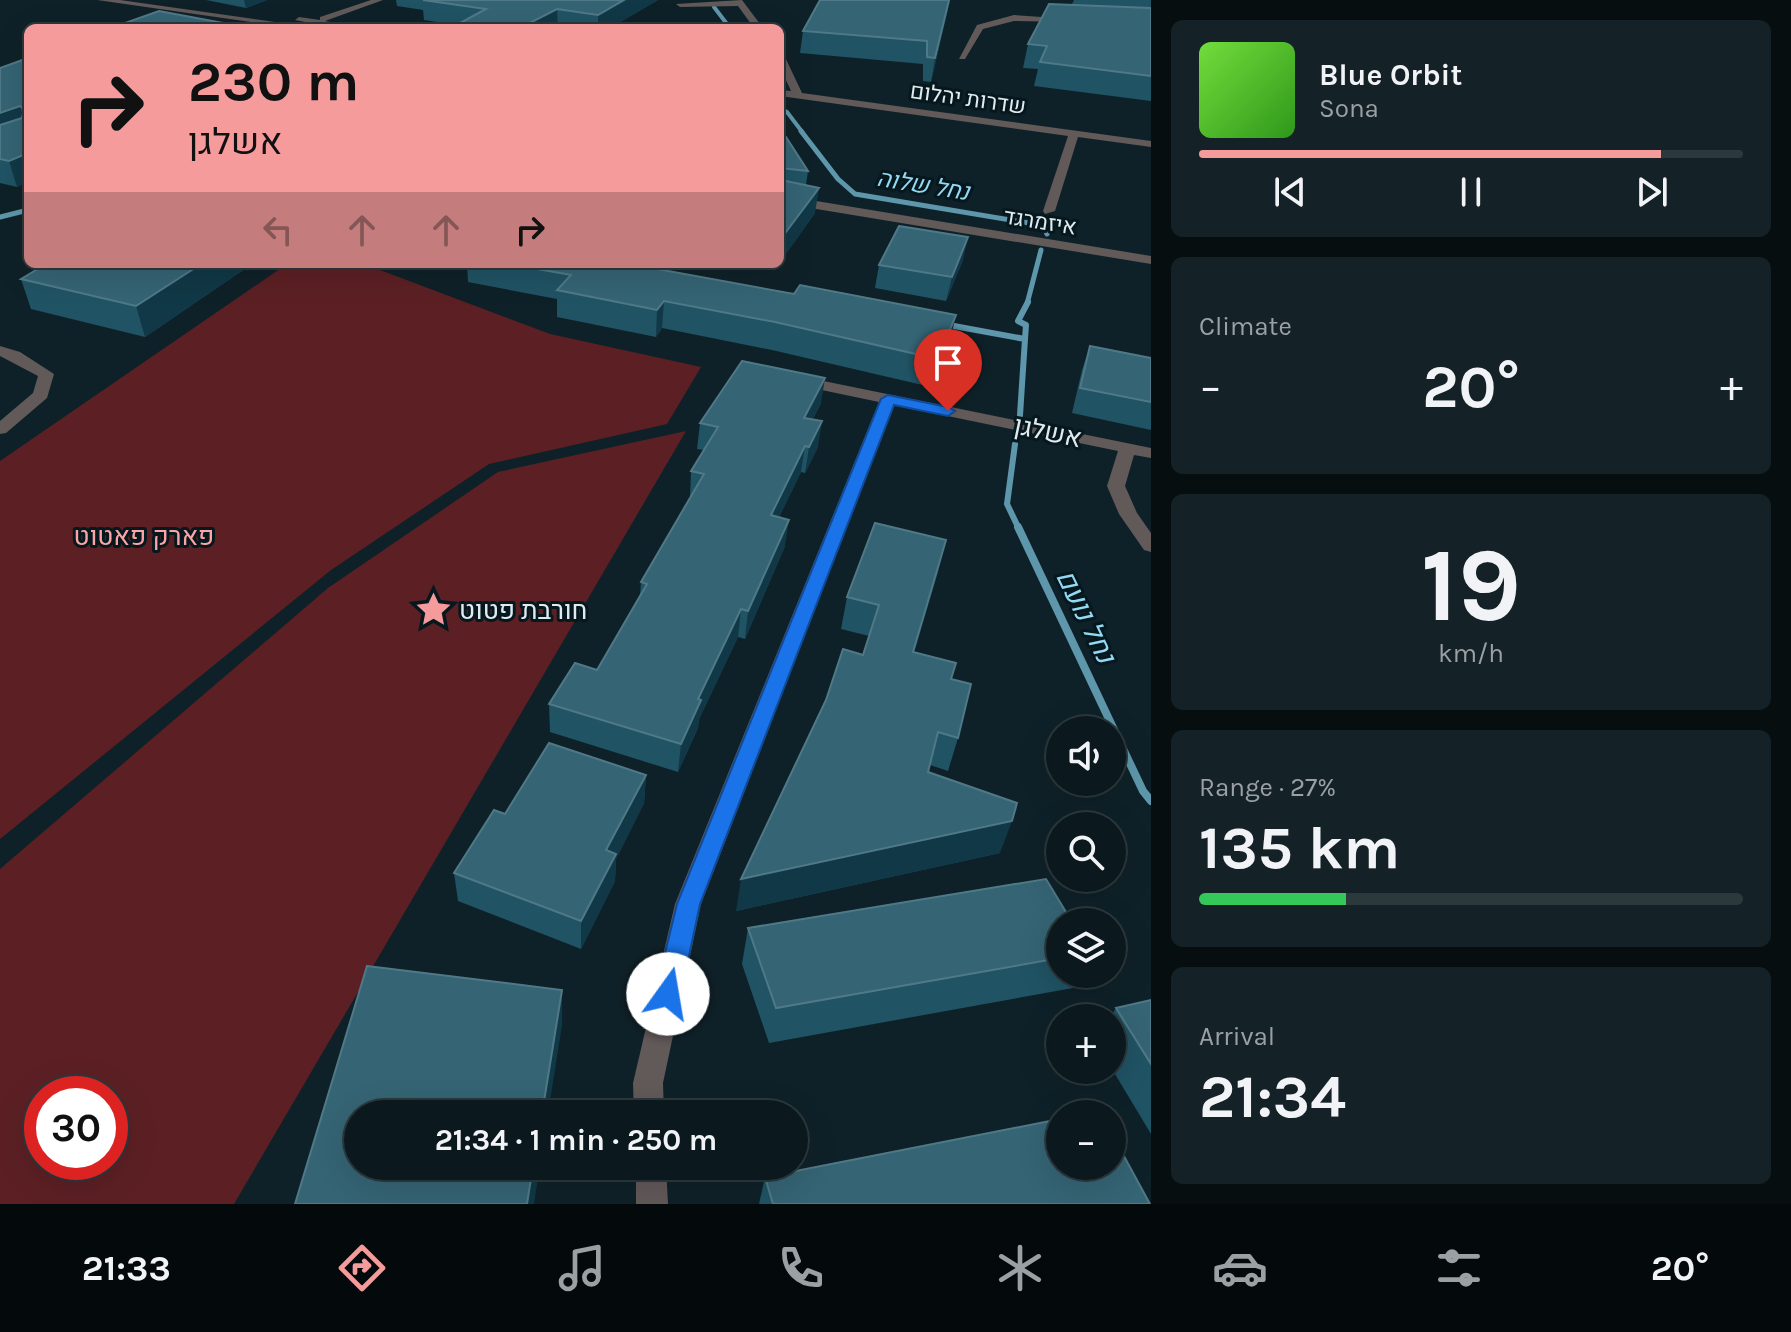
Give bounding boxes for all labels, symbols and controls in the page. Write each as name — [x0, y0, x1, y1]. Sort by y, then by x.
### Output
text: 230 m — [188, 49, 359, 114]
icon: right — [56, 56, 160, 160]
text: Blue Orbit — [1319, 57, 1462, 93]
street label: שדרות יהלום — [908, 78, 1028, 120]
text: Sona — [1319, 93, 1379, 124]
text: אשלגן — [188, 121, 282, 163]
water label: נחל שלוה — [875, 164, 974, 206]
icon: previous — [1268, 170, 1312, 214]
icon: pause — [1449, 170, 1493, 214]
icon: next — [1630, 170, 1674, 214]
street label: איזמרגד — [1002, 203, 1078, 241]
icon: left — [256, 208, 300, 252]
icon: ahead — [340, 208, 384, 252]
icon: ahead — [424, 208, 468, 252]
icon: right — [508, 208, 552, 252]
text: Climate — [1199, 311, 1292, 342]
pin — [914, 329, 982, 411]
icon: arrive — [926, 341, 970, 385]
text: 20° — [1422, 352, 1520, 422]
text: − — [1199, 361, 1222, 412]
text: + — [1720, 361, 1743, 412]
street label: אשלגן — [1011, 410, 1085, 454]
park label: פארק פאטוט — [74, 521, 214, 552]
text: 19 — [1421, 525, 1521, 646]
water label: נחל נועם — [1049, 564, 1124, 670]
place icon: חורבת פטוט — [414, 591, 452, 629]
place label: חורבת פטוט — [459, 595, 587, 626]
text: km/h — [1438, 638, 1504, 669]
map controls — [1046, 716, 1126, 1180]
button: sound — [1046, 716, 1126, 796]
text: Range · 27% — [1199, 772, 1336, 803]
button: search — [1046, 812, 1126, 892]
text: 135 km — [1199, 813, 1400, 883]
button: layers — [1046, 908, 1126, 988]
position arrow — [626, 952, 710, 1036]
button: + — [1046, 1004, 1126, 1084]
text: Arrival — [1199, 1021, 1275, 1052]
text: 21:34 — [1199, 1062, 1346, 1132]
speed limit sign: 30 — [24, 1076, 128, 1180]
button: − — [1046, 1100, 1126, 1180]
text: 21:34 · 1 min · 250 m — [435, 1122, 717, 1158]
icon: directions — [334, 1240, 390, 1296]
icon: music — [554, 1240, 610, 1296]
icon: phone — [773, 1240, 829, 1296]
icon: climate — [992, 1240, 1048, 1296]
icon: car — [1212, 1240, 1268, 1296]
icon: filters — [1431, 1240, 1487, 1296]
text: 21:33 — [82, 1247, 171, 1289]
text: 20° — [1651, 1247, 1709, 1289]

